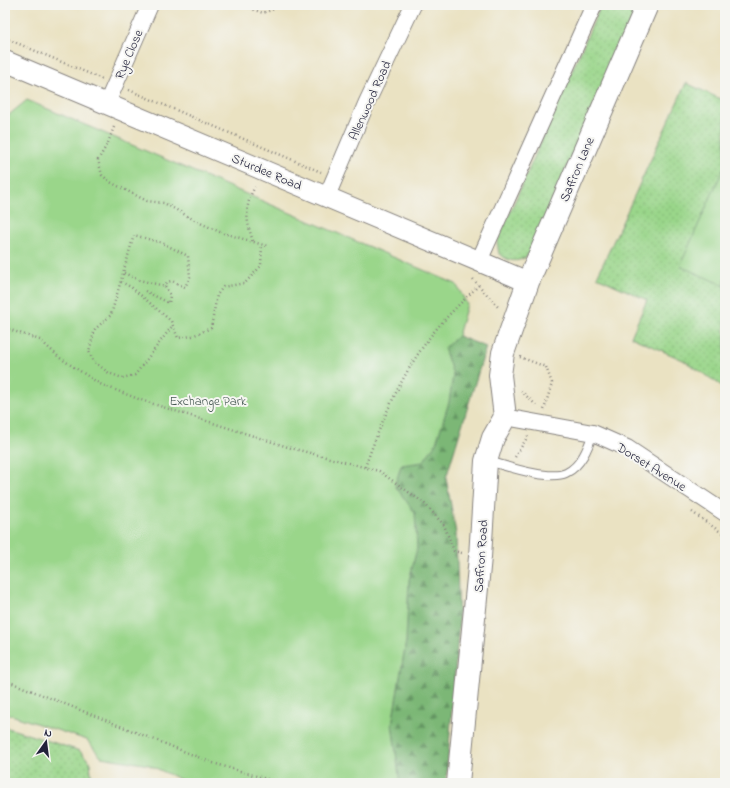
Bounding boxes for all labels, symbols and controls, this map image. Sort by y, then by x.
street label: Rye Close [110,27,149,83]
street label: Allenwood Road [344,57,397,143]
street label: Saffron Lane [555,134,600,205]
street label: Sturdee Road [228,149,305,196]
park label: Exchange Park [169,392,247,412]
street label: Dorset Avenue [612,438,690,496]
street label: Saffron Road [469,518,494,593]
north arrow [26,722,66,762]
text: N [43,725,54,742]

